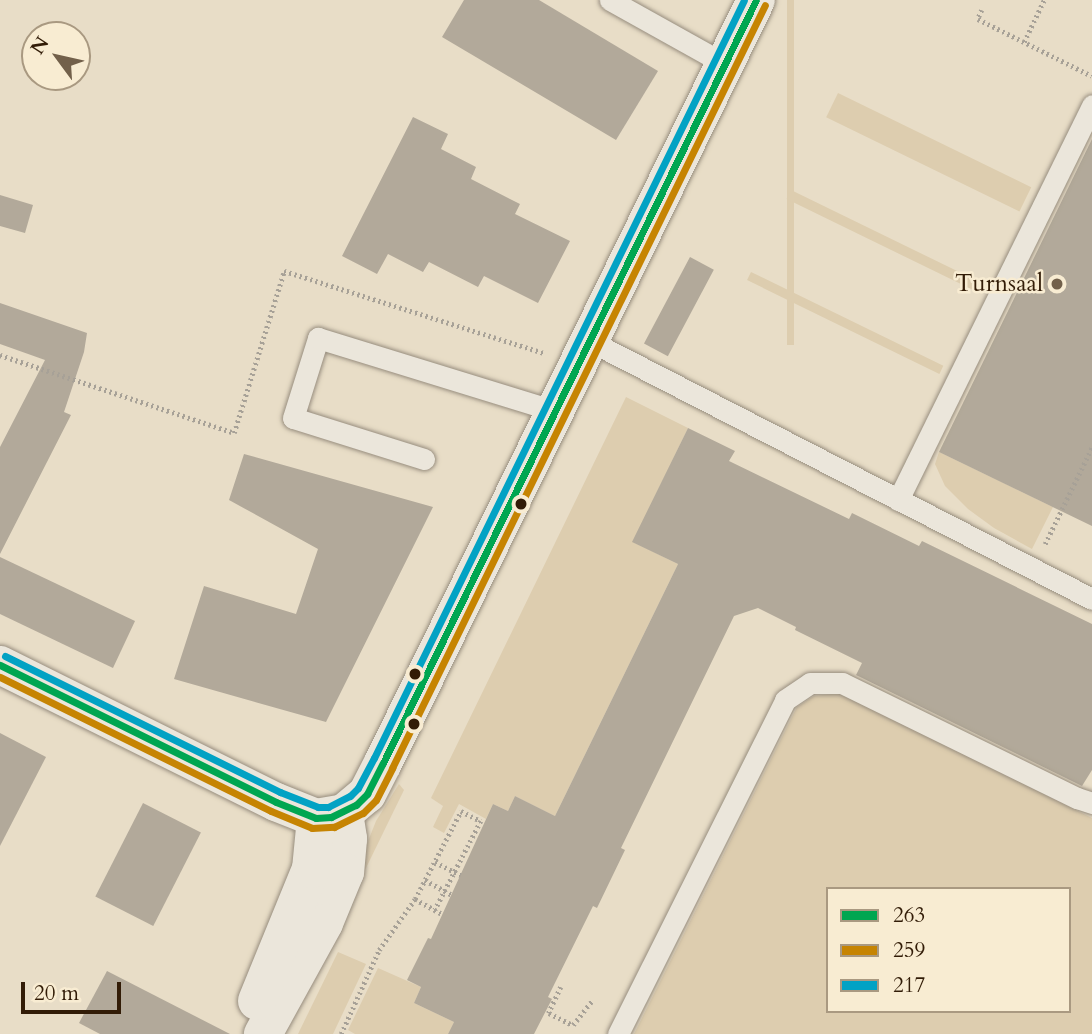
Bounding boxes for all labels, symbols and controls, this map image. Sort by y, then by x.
north arrow [21,21,91,91]
text: N [25,32,55,60]
place label: Turnsaal [955,270,1043,298]
marker: Turnsaal [1049,276,1065,292]
unlabelled marker [514,497,528,511]
unlabelled marker [408,667,422,681]
unlabelled marker [407,717,421,731]
legend [826,887,1071,1013]
text: 263 [893,901,925,930]
text: 259 [893,936,925,965]
scale bar [24,968,124,1012]
text: 217 [893,971,925,1000]
text: 20 m [34,979,79,1008]

